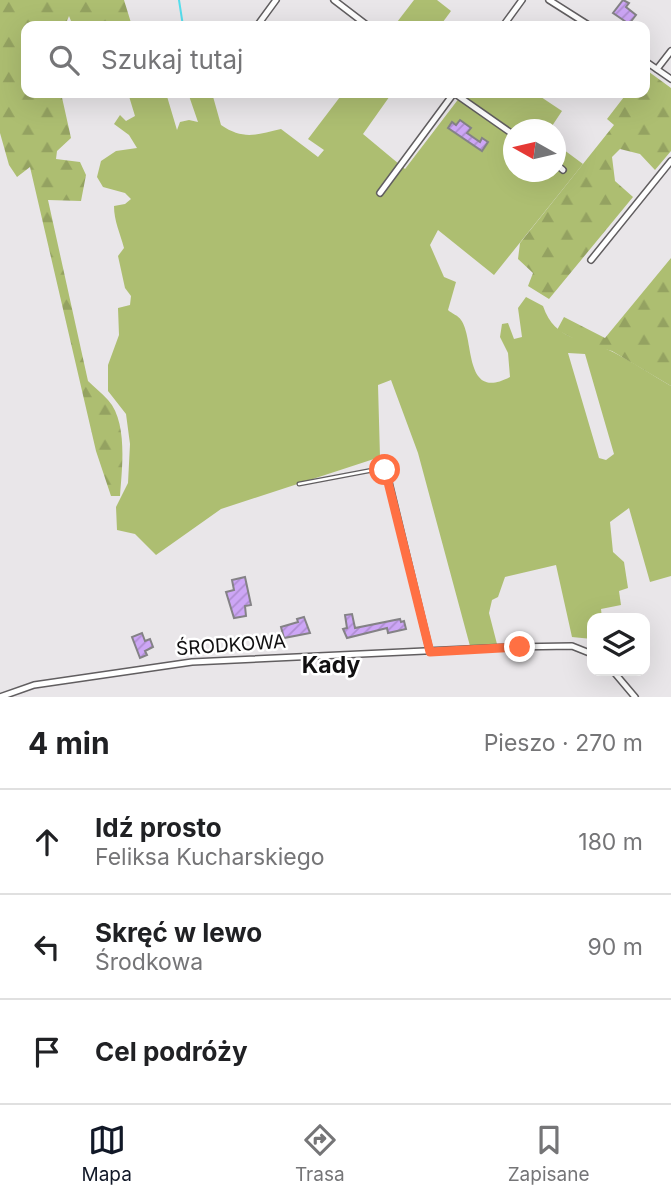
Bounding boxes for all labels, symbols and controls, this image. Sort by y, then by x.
search box [21,21,650,98]
icon: search [45,41,83,79]
text: Szukaj tutaj [101,44,243,75]
north arrow [503,119,566,182]
route start [369,454,400,485]
map controls [587,613,650,676]
button: layers [587,613,650,676]
street label: ŚRODKOWA [175,630,287,660]
route end [504,631,535,662]
district label: Kady [302,651,360,679]
text: 4 min [28,725,110,761]
text: Pieszo · 270 m [484,729,643,757]
text: Idź prosto [95,812,222,843]
icon: ahead [28,823,66,861]
text: 180 m [578,828,643,856]
text: Feliksa Kucharskiego [95,843,325,871]
text: Skręć w lewo [95,917,262,948]
icon: left [28,928,66,966]
text: 90 m [588,933,643,961]
text: Środkowa [95,948,203,976]
icon: arrive [28,1033,66,1071]
text: Cel podróży [95,1036,248,1067]
tab: Mapa [82,1121,132,1186]
tab: Trasa [295,1121,345,1186]
tab: Zapisane [508,1121,589,1186]

